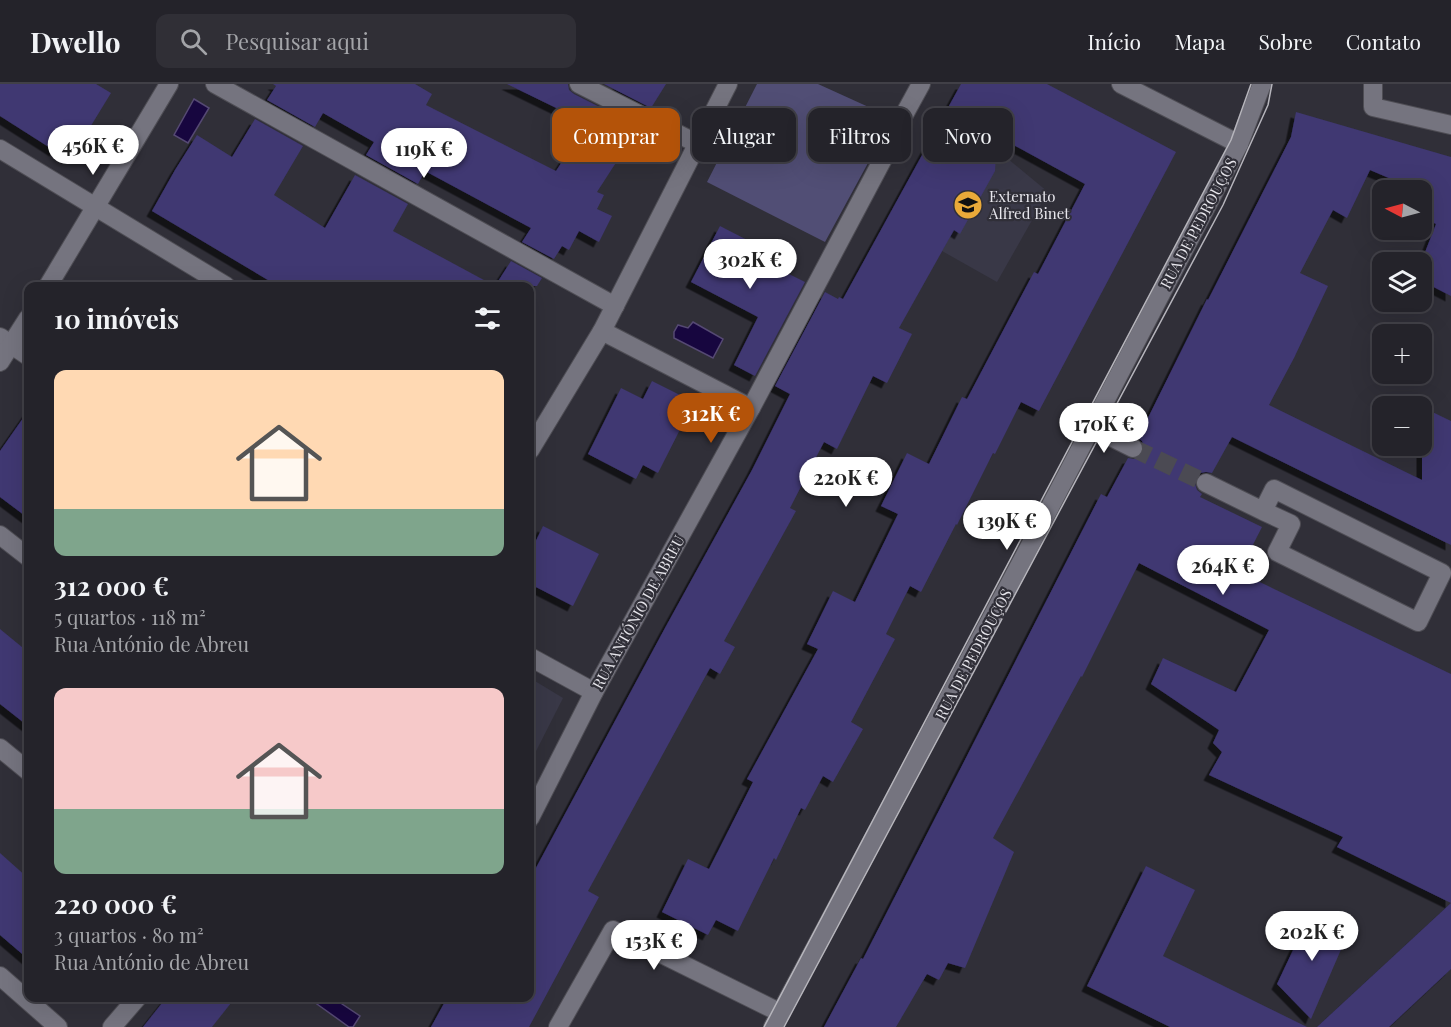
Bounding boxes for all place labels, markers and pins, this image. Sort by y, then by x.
pin: 456K € [44,125,142,176]
pin: 119K € [375,128,473,179]
place label: Externato Alfred Binet [988,186,1070,223]
school or university icon: Externato Alfred Binet [952,189,984,221]
pin: 302K € [701,239,799,290]
pin: 312K € [662,393,760,444]
pin: 170K € [1055,403,1153,454]
pin: 220K € [797,457,895,508]
pin: 139K € [958,500,1056,551]
pin: 264K € [1174,545,1272,596]
pin: 202K € [1263,911,1361,962]
pin: 153K € [605,920,703,971]

